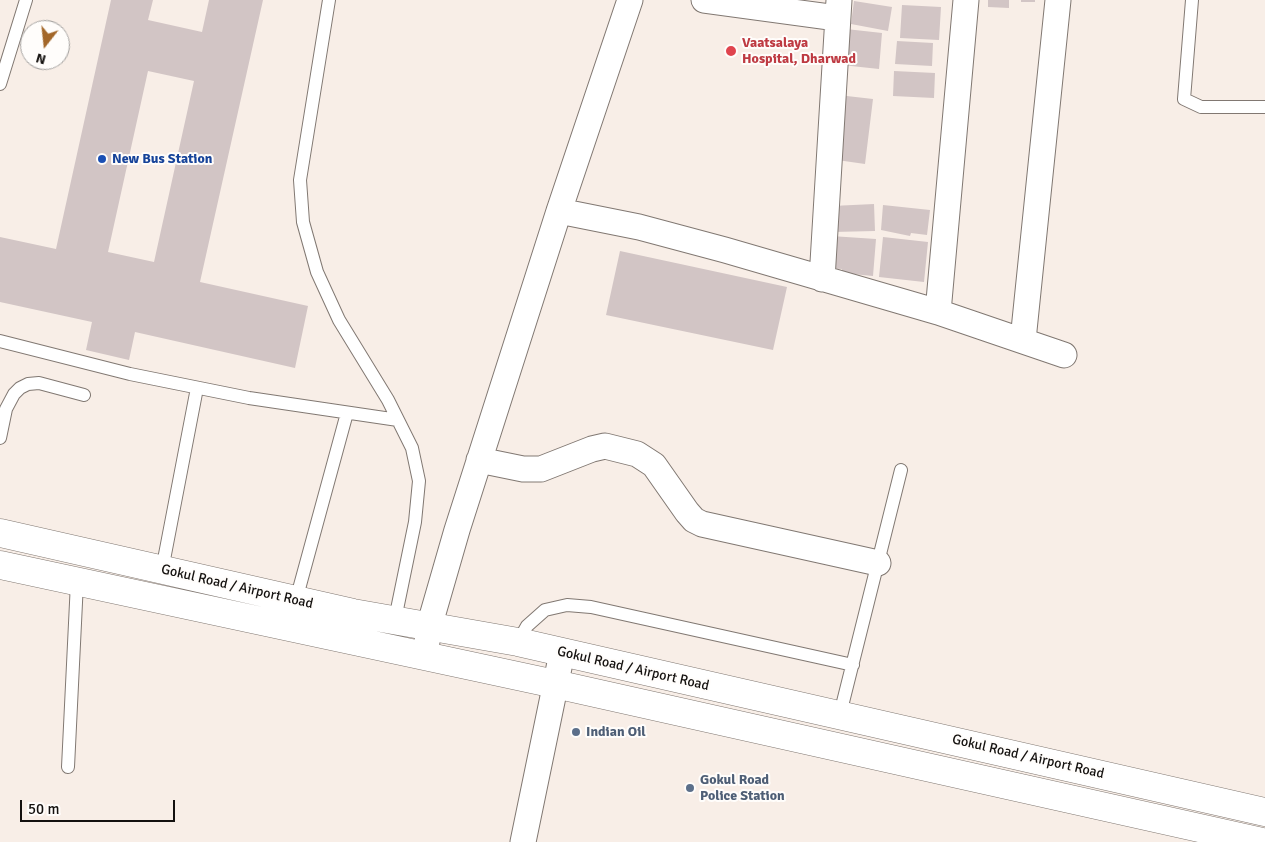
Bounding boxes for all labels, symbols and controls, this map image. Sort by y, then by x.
north arrow [20,20,70,70]
place label: Vaatsalaya Hospital, Dharwad [742,35,856,68]
marker: Vaatsalaya Hospital, Dharwad [724,44,738,58]
text: N [34,49,48,68]
place label: New Bus Station [112,151,212,167]
marker: New Bus Station [96,153,108,165]
street label: Gokul Road / Airport Road [159,561,315,613]
street label: Gokul Road / Airport Road [555,643,711,695]
place label: Indian Oil [586,724,646,740]
marker: Indian Oil [570,726,582,738]
street label: Gokul Road / Airport Road [950,731,1106,783]
place label: Gokul Road Police Station [700,772,785,804]
marker: Gokul Road Police Station [684,782,696,794]
scale bar [22,790,178,822]
text: 50 m [28,800,59,818]

